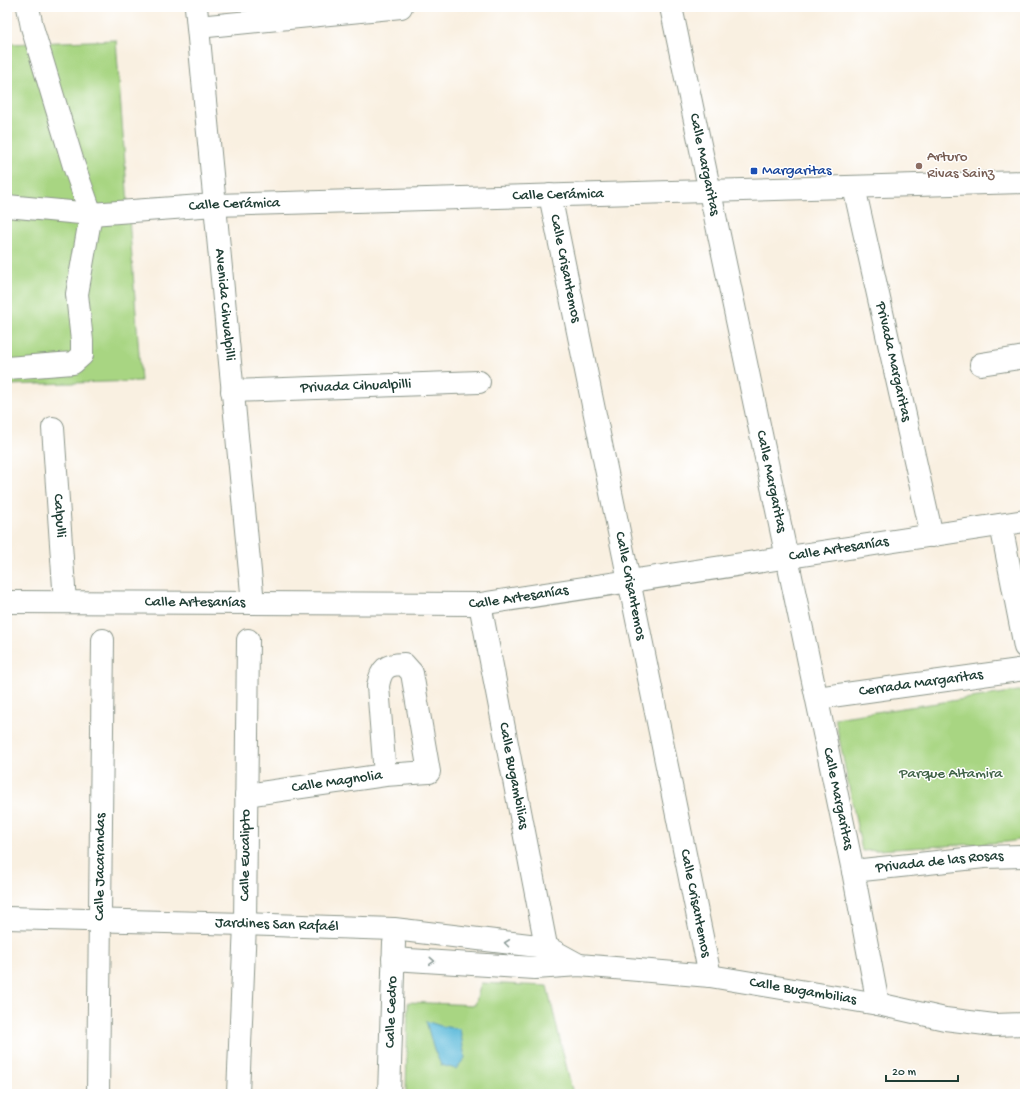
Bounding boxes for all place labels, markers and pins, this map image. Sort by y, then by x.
place label: Arturo Rivas Sainz [927,148,995,183]
marker: Arturo Rivas Sainz [914,161,924,171]
place label: Margaritas [762,162,832,180]
marker: Margaritas [749,166,759,176]

